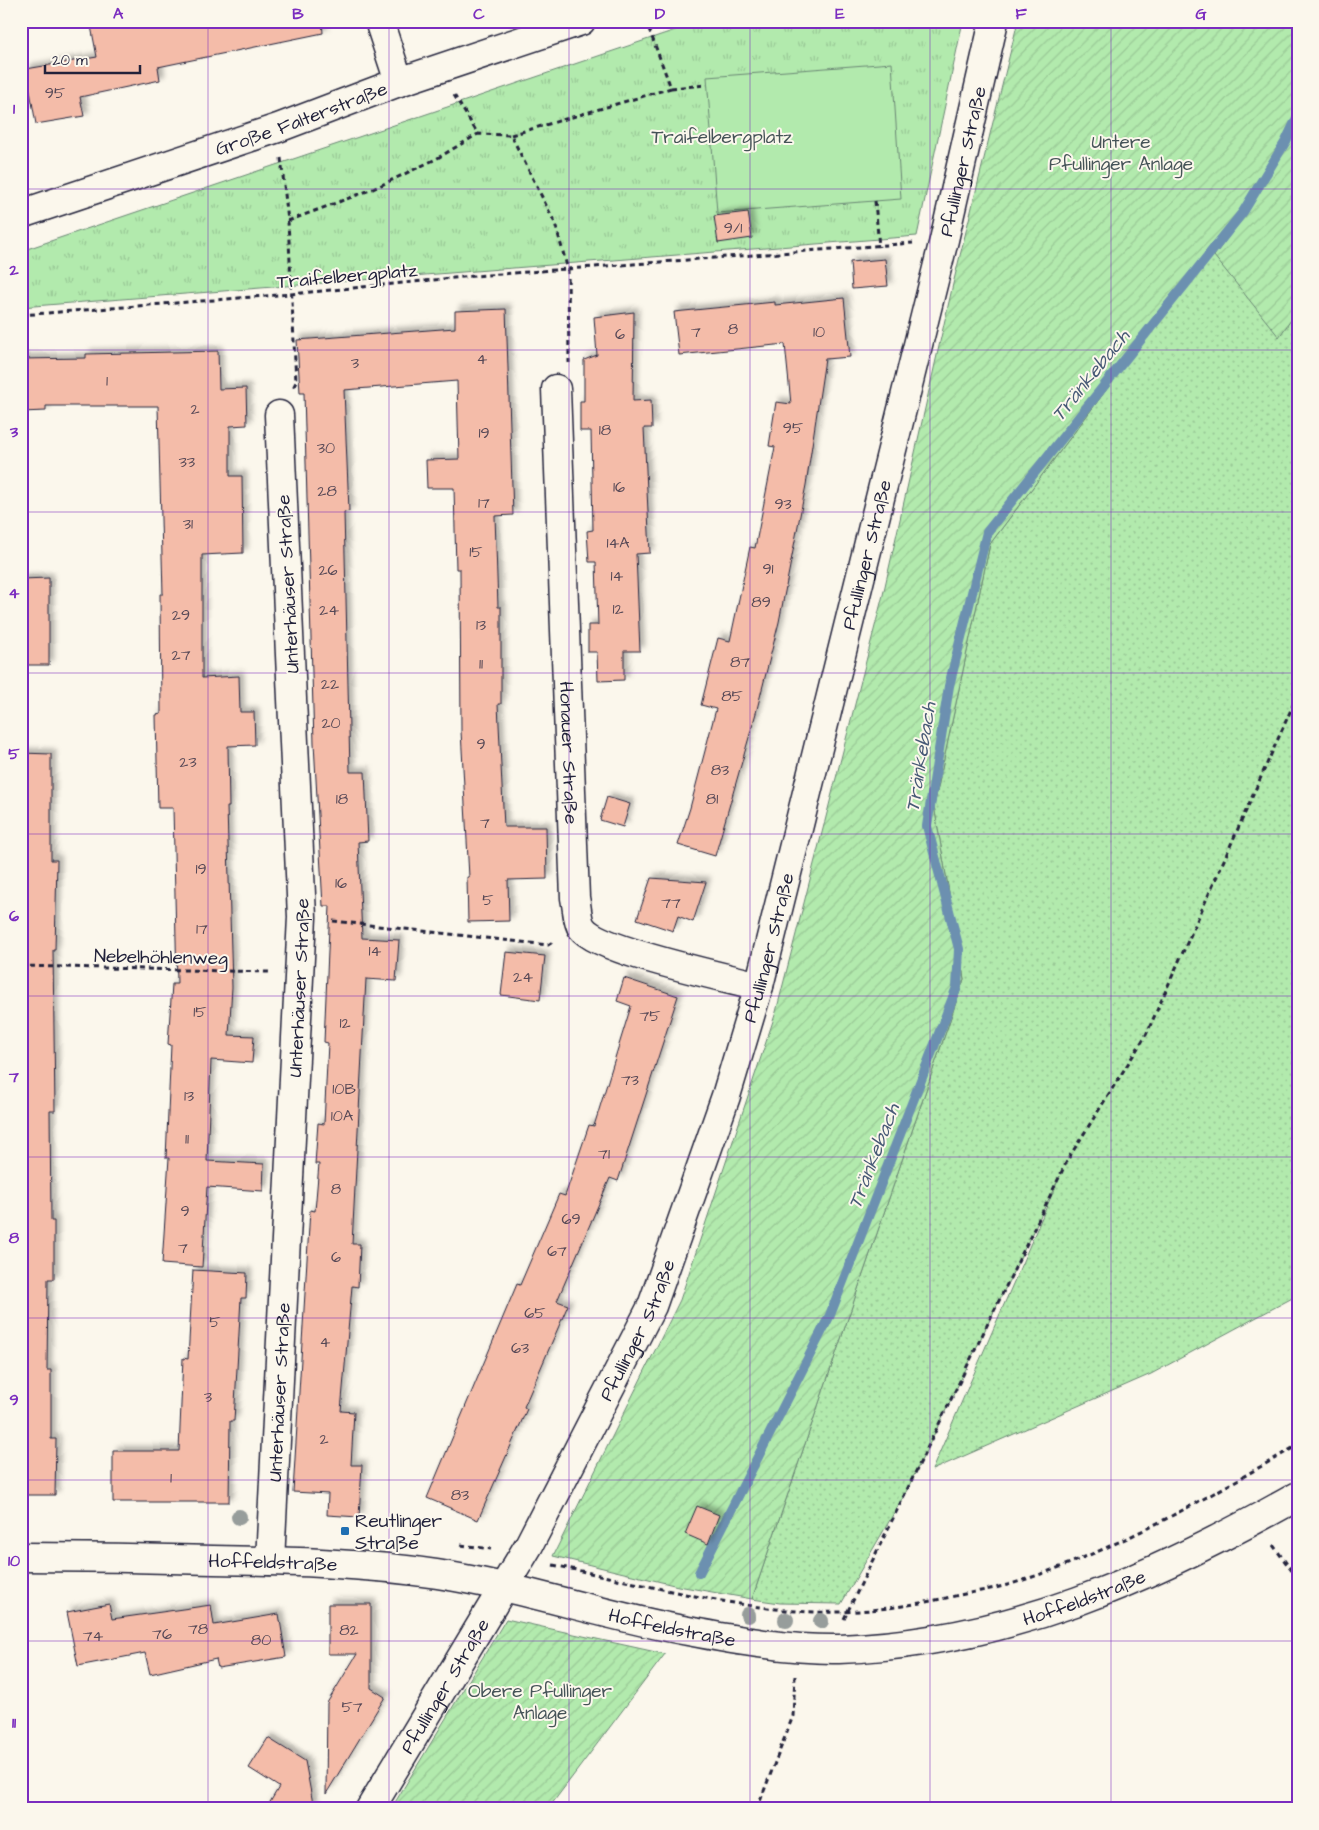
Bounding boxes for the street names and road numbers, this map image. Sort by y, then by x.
street label: Große Falterstraße [212,76,391,163]
street label: Pfullinger Straße [933,84,994,239]
street label: Traifelbergplatz [276,257,419,297]
street label: Pfullinger Straße [836,477,899,633]
street label: Unterhäuser Straße [270,494,307,674]
street label: Honauer Straße [552,681,584,825]
street label: Pfullinger Straße [737,870,802,1026]
street label: Unterhäuser Straße [282,898,317,1078]
street label: Nebelhöhlenweg [94,943,228,973]
street label: Pfullinger Straße [593,1256,682,1406]
street label: Unterhäuser Straße [262,1302,298,1482]
street label: Hoffeldstraße [208,1548,338,1579]
street label: Hoffeldstraße [1020,1563,1150,1633]
street label: Hoffeldstraße [606,1602,738,1654]
street label: Pfullinger Straße [394,1614,497,1759]

